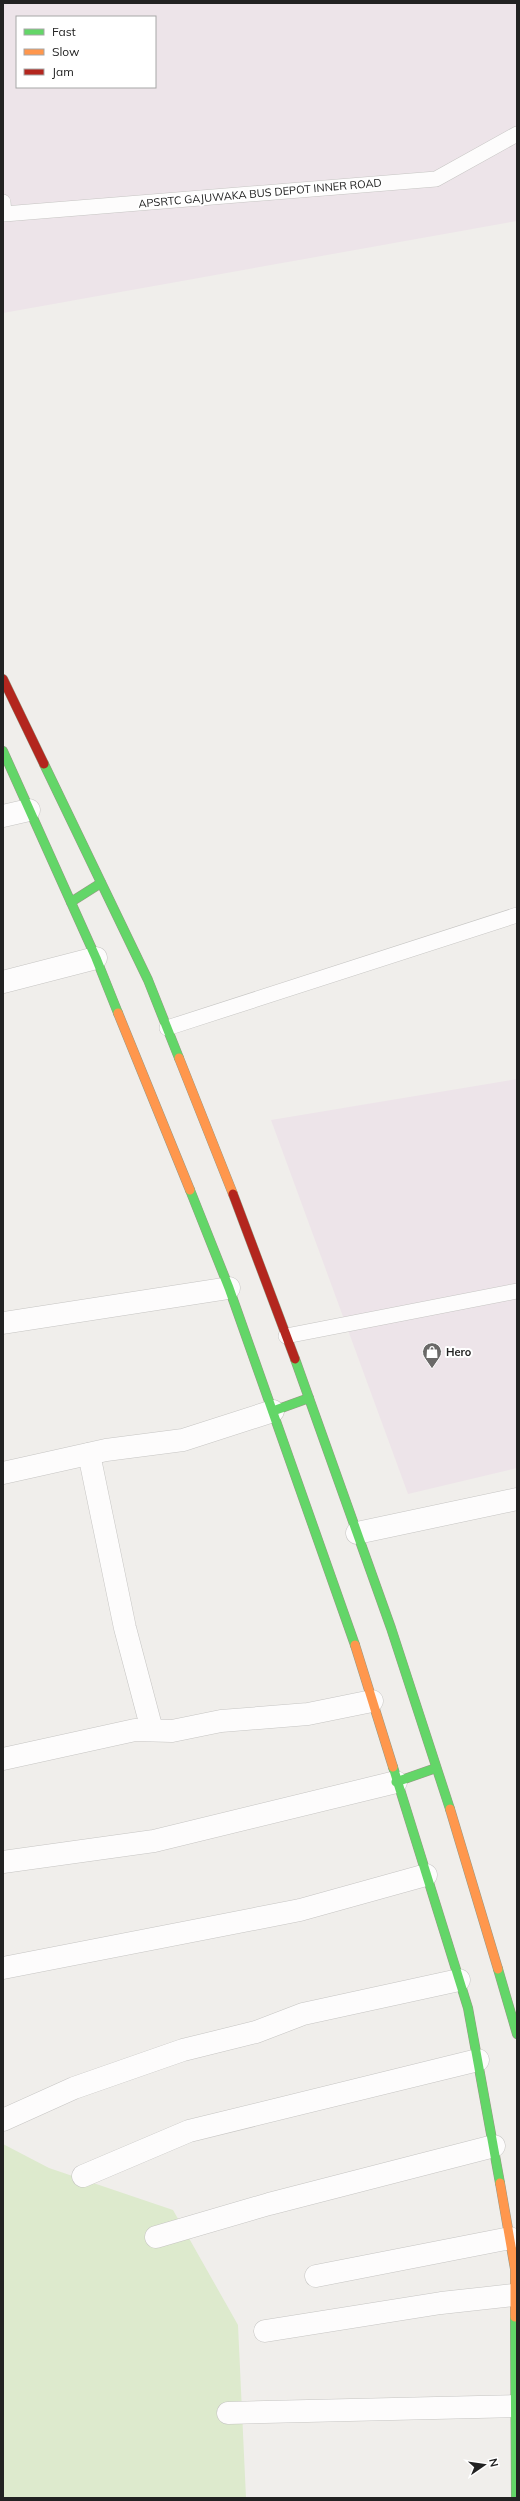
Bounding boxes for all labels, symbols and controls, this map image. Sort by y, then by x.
legend [16,16,156,88]
text: Fast [52,24,76,39]
text: Slow [52,44,80,59]
text: Jam [52,64,74,79]
street label: APSRTC GAJUWAKA BUS DEPOT INNER ROAD [138,175,382,211]
shop icon: Hero [421,1341,443,1369]
place label: Hero [446,1345,472,1359]
north arrow [464,2445,504,2485]
text: N [486,2457,501,2468]

